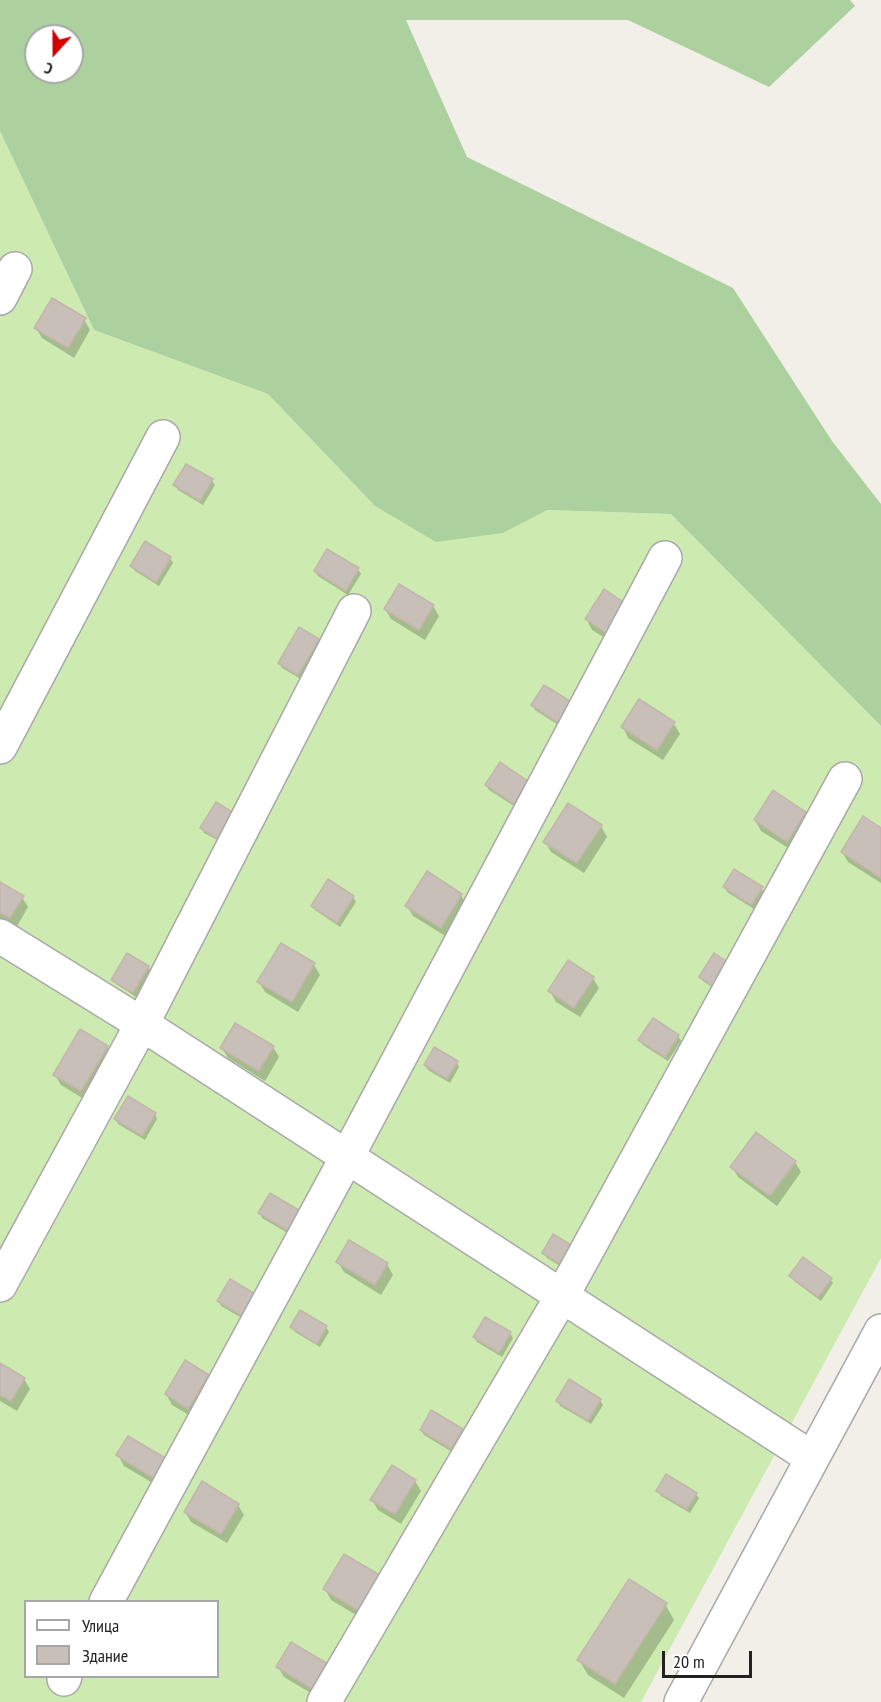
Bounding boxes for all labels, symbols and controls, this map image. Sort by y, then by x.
north arrow [24,24,84,84]
text: С [41,58,55,80]
legend [24,1600,219,1678]
text: Улица [82,1614,119,1637]
scale bar [665,1639,755,1677]
text: Здание [82,1644,128,1667]
text: 20 m [673,1650,705,1673]

